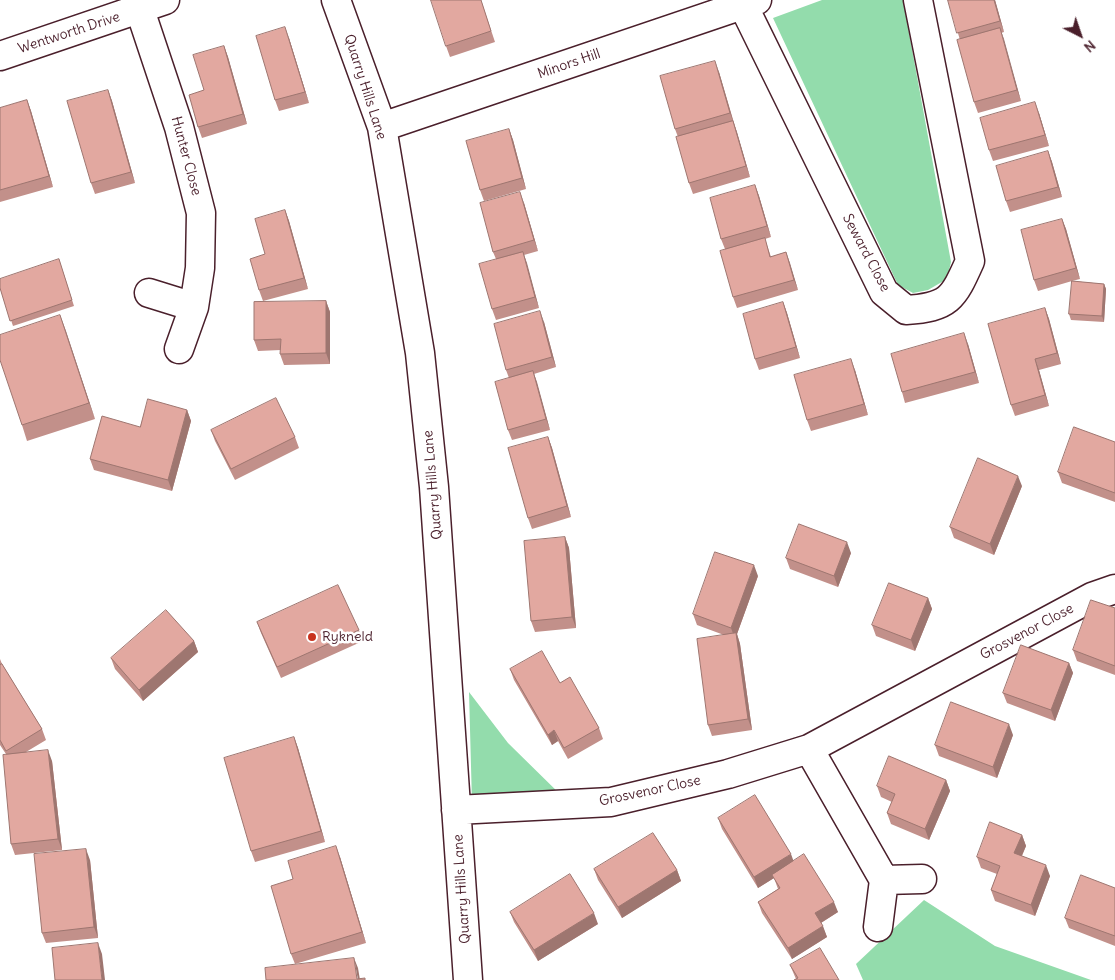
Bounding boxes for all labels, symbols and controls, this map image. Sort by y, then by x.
street label: Wentworth Drive [16,9,122,57]
north arrow [1055,10,1105,60]
street label: Quarry Hills Lane [340,32,390,142]
text: N [1080,36,1099,56]
street label: Minors Hill [535,45,603,83]
street label: Hunter Close [167,114,205,198]
street label: Seward Close [838,211,894,295]
street label: Quarry Hills Lane [420,430,446,540]
street label: Grosvenor Close [977,600,1077,664]
place label: Rykneld [322,629,373,645]
marker: Rykneld [306,631,318,643]
street label: Grosvenor Close [598,772,702,810]
street label: Quarry Hills Lane [450,834,474,944]

